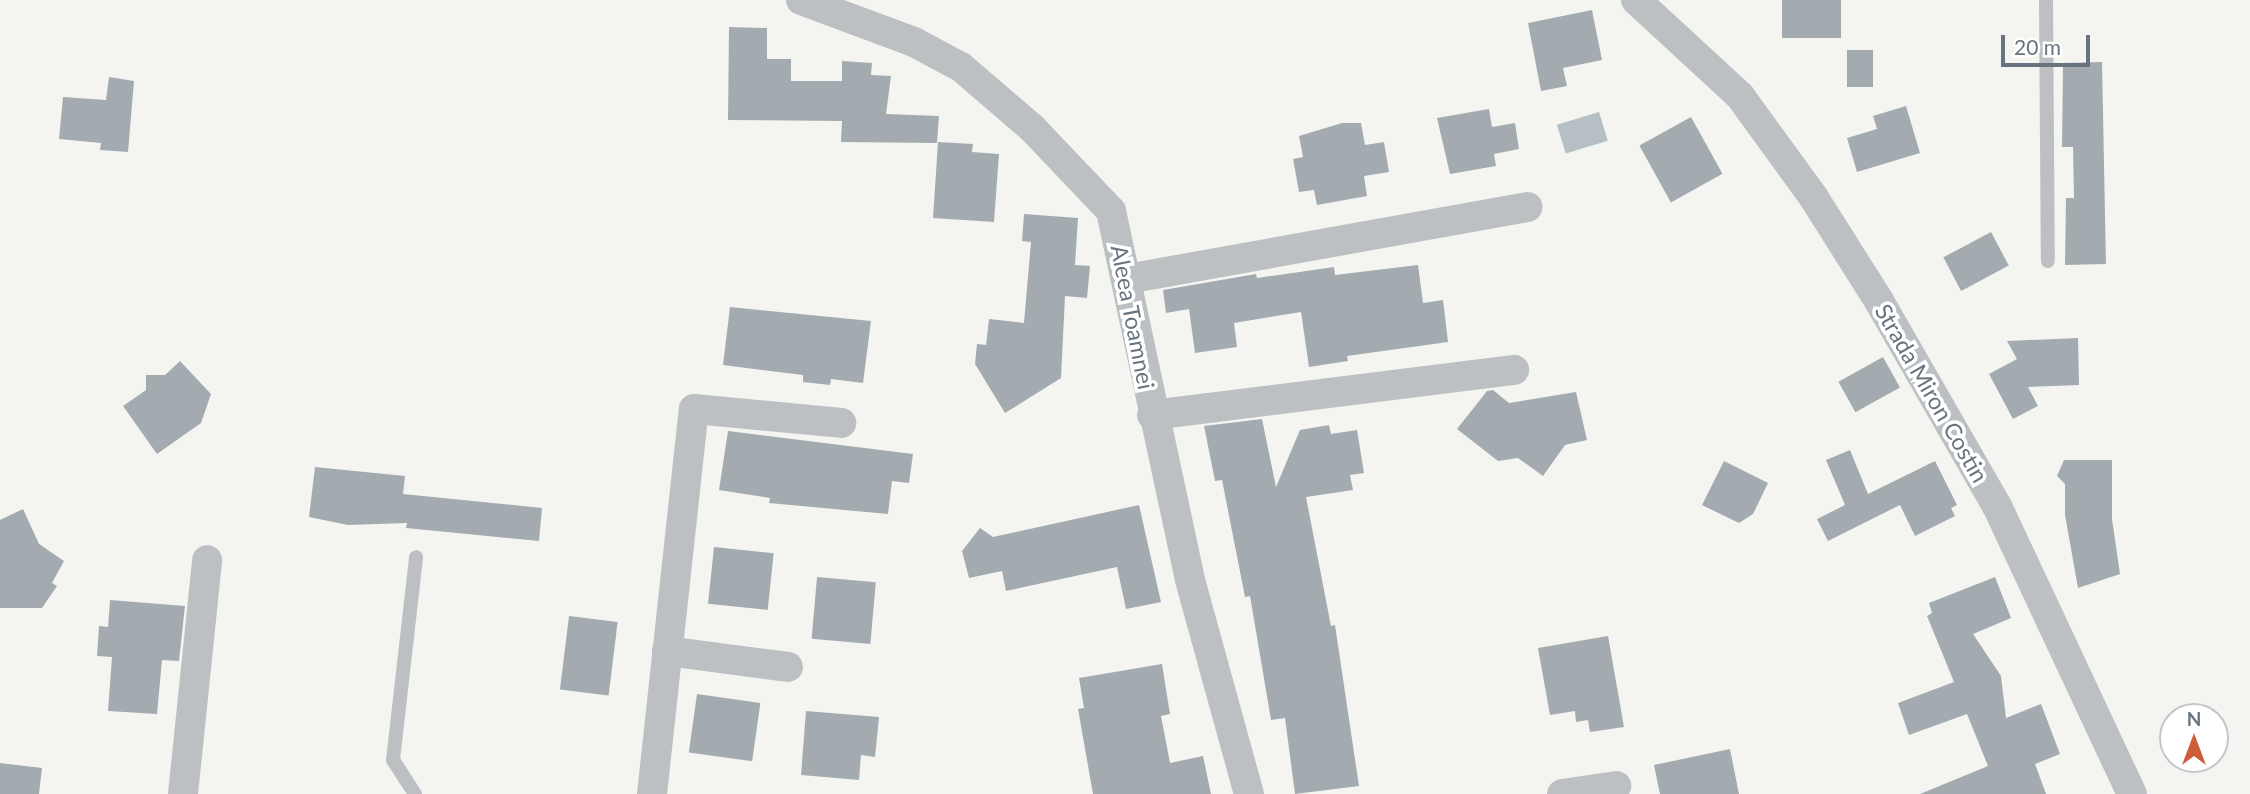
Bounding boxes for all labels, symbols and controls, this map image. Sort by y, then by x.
scale bar [2005,21,2094,65]
text: 20 m [2014,34,2061,59]
street label: Aleea Toamnei [1105,242,1161,392]
street label: Strada Miron Costin [1870,299,1994,487]
north arrow [2159,703,2229,773]
text: N [2187,707,2201,730]

